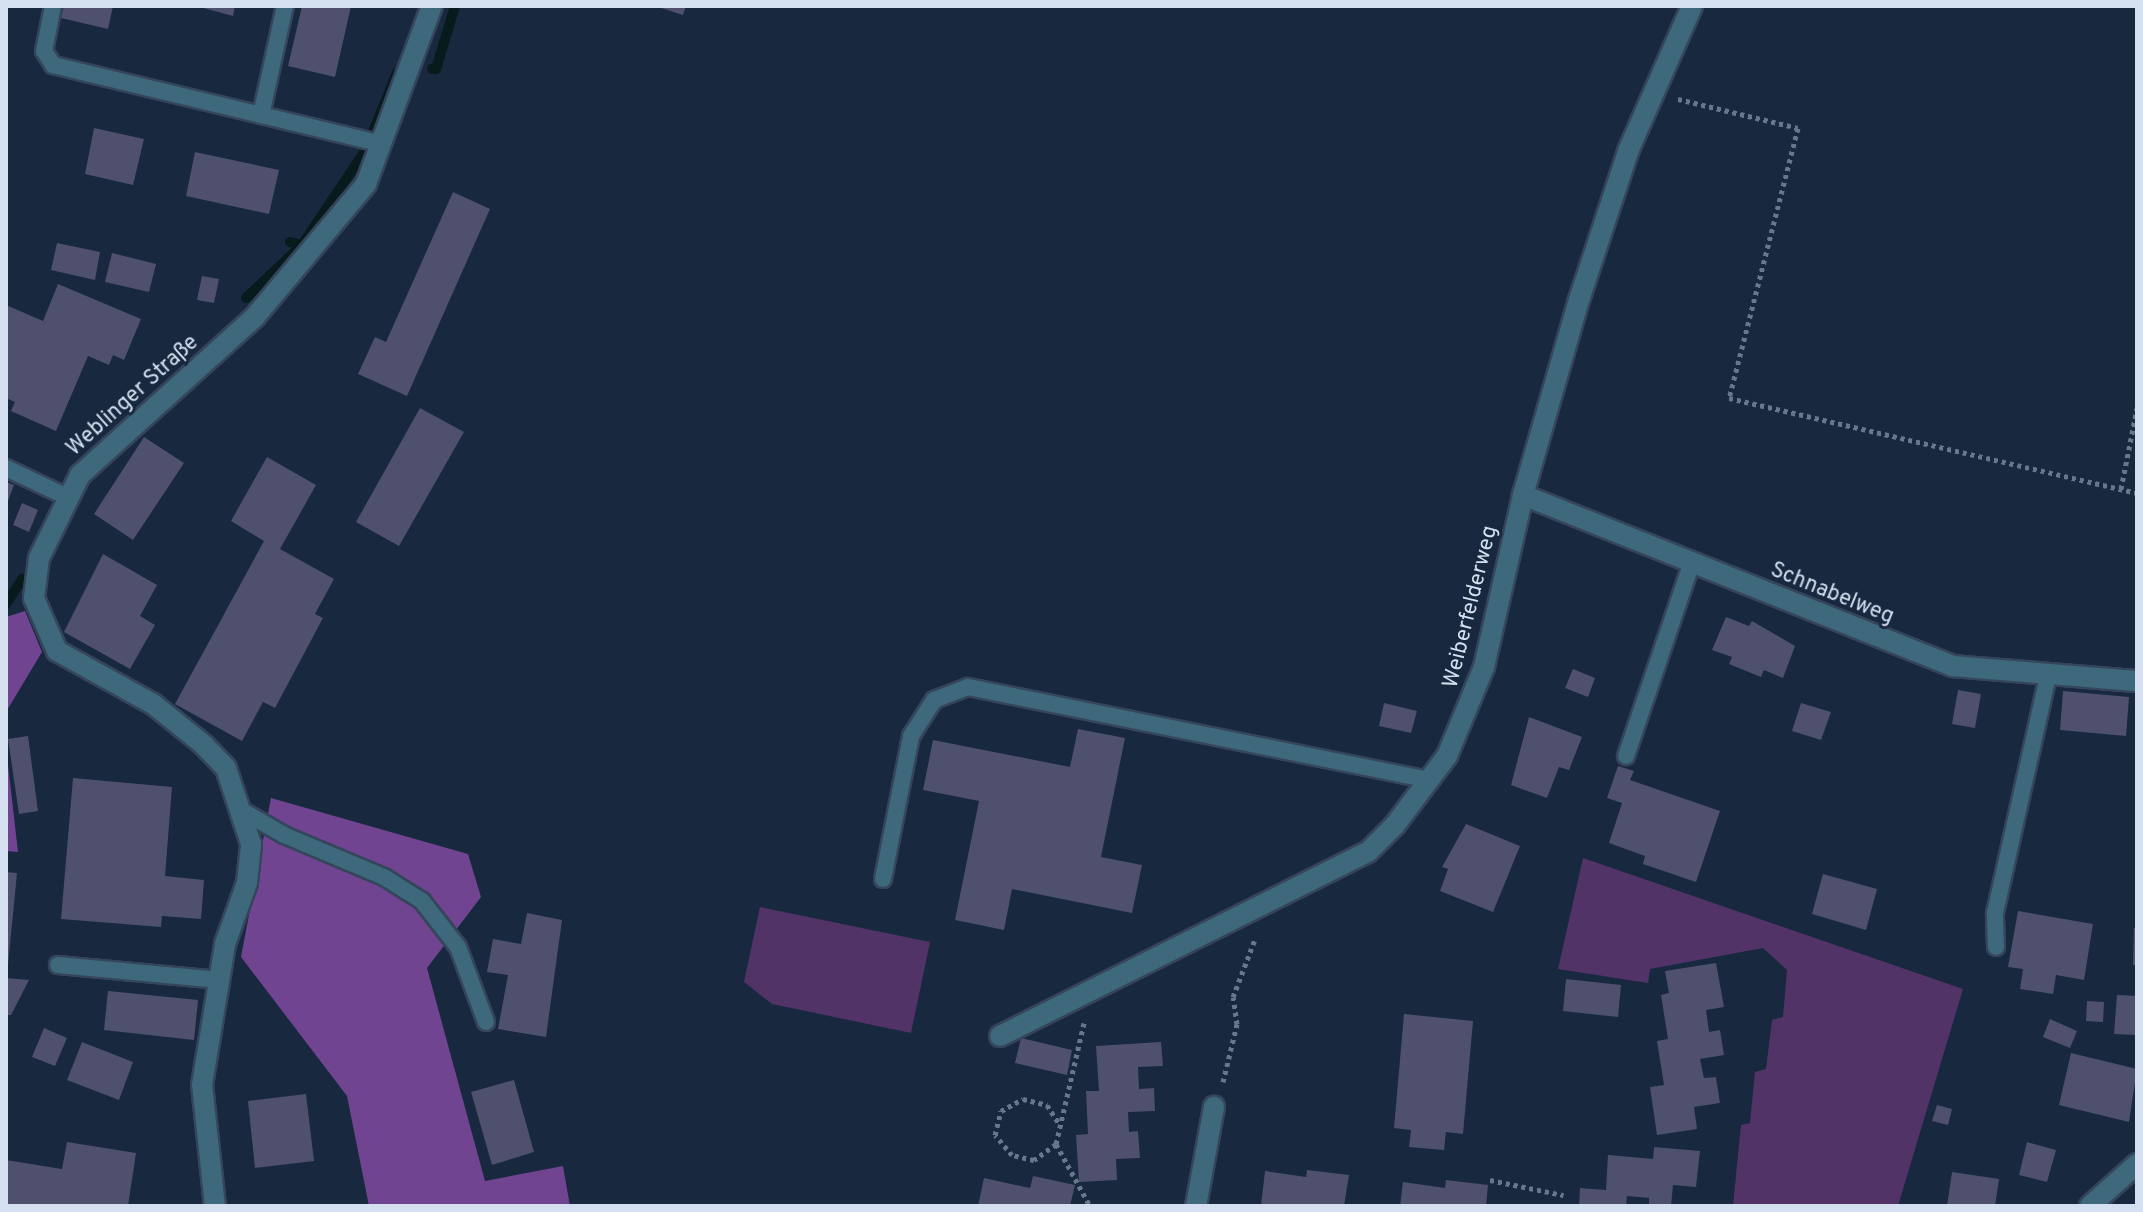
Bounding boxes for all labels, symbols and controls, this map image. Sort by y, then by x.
street label: Weblinger Straße [62,330,204,462]
street label: Weiberfelderweg [1438,523,1504,691]
street label: Schnabelweg [1766,557,1898,631]

